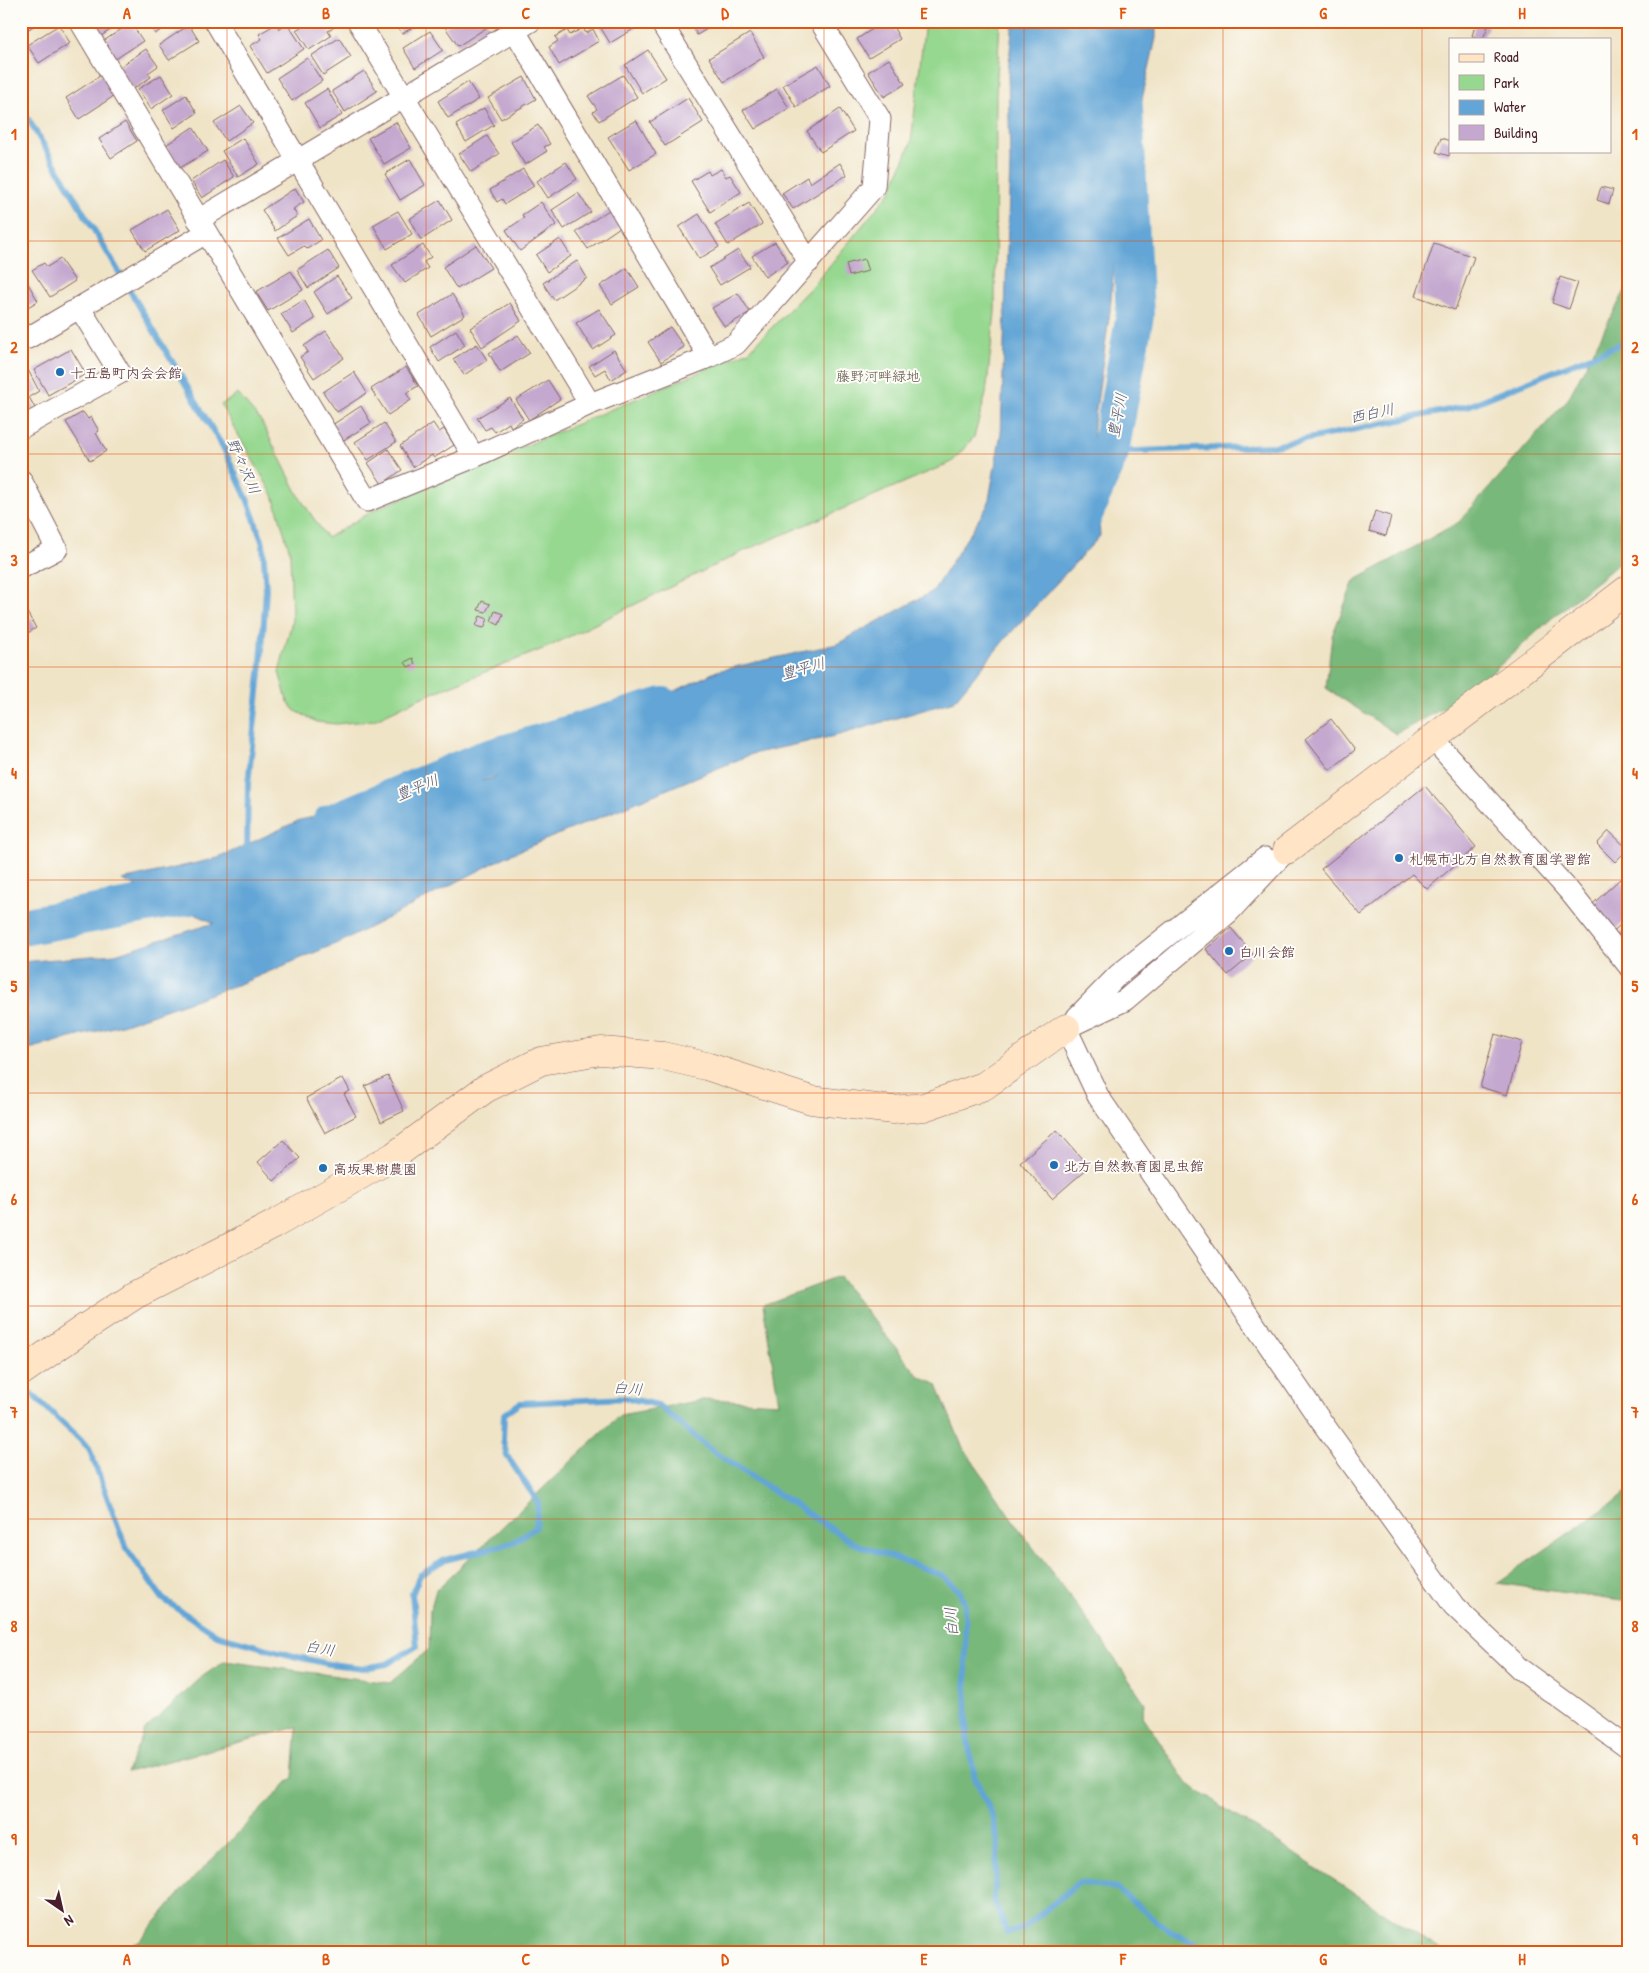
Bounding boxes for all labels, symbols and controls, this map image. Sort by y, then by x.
text: A [123,2,131,24]
text: B [322,2,330,24]
text: C [522,2,531,24]
text: D [721,2,729,24]
text: E [920,2,928,24]
text: F [1119,2,1127,24]
text: G [1319,2,1327,24]
text: H [1518,2,1526,24]
legend [1449,38,1612,152]
text: Road [1494,46,1519,67]
text: Park [1494,72,1519,93]
text: Water [1494,96,1526,117]
text: Building [1494,122,1538,143]
text: 1 [11,123,17,145]
text: 1 [1632,123,1638,145]
text: 2 [10,336,18,358]
text: 2 [1631,336,1639,358]
place label: 十五島町内会会館 [70,363,182,382]
marker: 十五島町内会会館 [54,366,66,378]
park label: 藤野河畔緑地 [836,366,920,385]
water label: 豊平川 [1102,391,1132,439]
water label: 西白川 [1348,398,1396,428]
water label: 野々沢川 [222,434,266,498]
text: 3 [10,549,18,571]
text: 3 [1631,549,1639,571]
water label: 豊平川 [779,652,827,684]
text: 4 [11,762,17,784]
text: 4 [1632,762,1638,784]
water label: 豊平川 [392,769,442,805]
place label: 札幌市北方自然教育園学習館 [1409,849,1591,868]
marker: 札幌市北方自然教育園学習館 [1393,852,1405,864]
place label: 白川会館 [1239,942,1295,961]
marker: 白川会館 [1223,945,1235,957]
text: 5 [11,975,18,997]
text: 5 [1632,975,1639,997]
place label: 北方自然教育園昆虫館 [1064,1156,1204,1175]
place label: 高坂果樹農園 [333,1159,417,1178]
marker: 北方自然教育園昆虫館 [1048,1159,1060,1171]
marker: 高坂果樹農園 [317,1162,329,1174]
text: 6 [11,1188,18,1210]
text: 6 [1632,1188,1639,1210]
water label: 白川 [612,1376,644,1400]
text: 7 [9,1401,18,1423]
text: 7 [1630,1401,1639,1423]
water label: 白川 [939,1606,963,1638]
text: 8 [11,1615,18,1637]
text: 8 [1632,1615,1639,1637]
water label: 白川 [304,1635,336,1661]
text: 9 [11,1828,17,1850]
text: 9 [1632,1828,1638,1850]
north arrow [38,1886,88,1936]
text: N [61,1911,78,1931]
text: A [123,1948,131,1970]
text: B [322,1948,330,1970]
text: C [522,1948,531,1970]
text: D [721,1948,729,1970]
text: E [920,1948,928,1970]
text: F [1119,1948,1127,1970]
text: G [1319,1948,1327,1970]
text: H [1518,1948,1526,1970]

